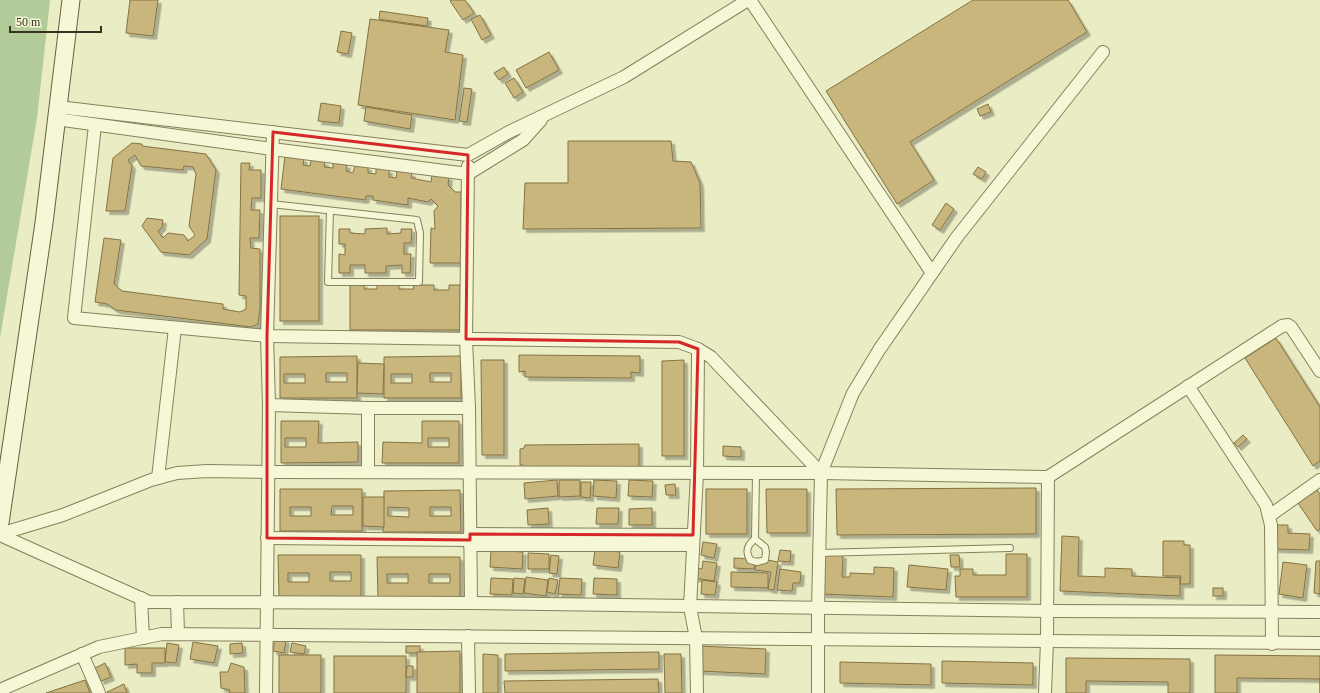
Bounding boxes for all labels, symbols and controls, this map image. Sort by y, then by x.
scale bar [10,8,101,34]
text: 50 m [16,15,41,29]

